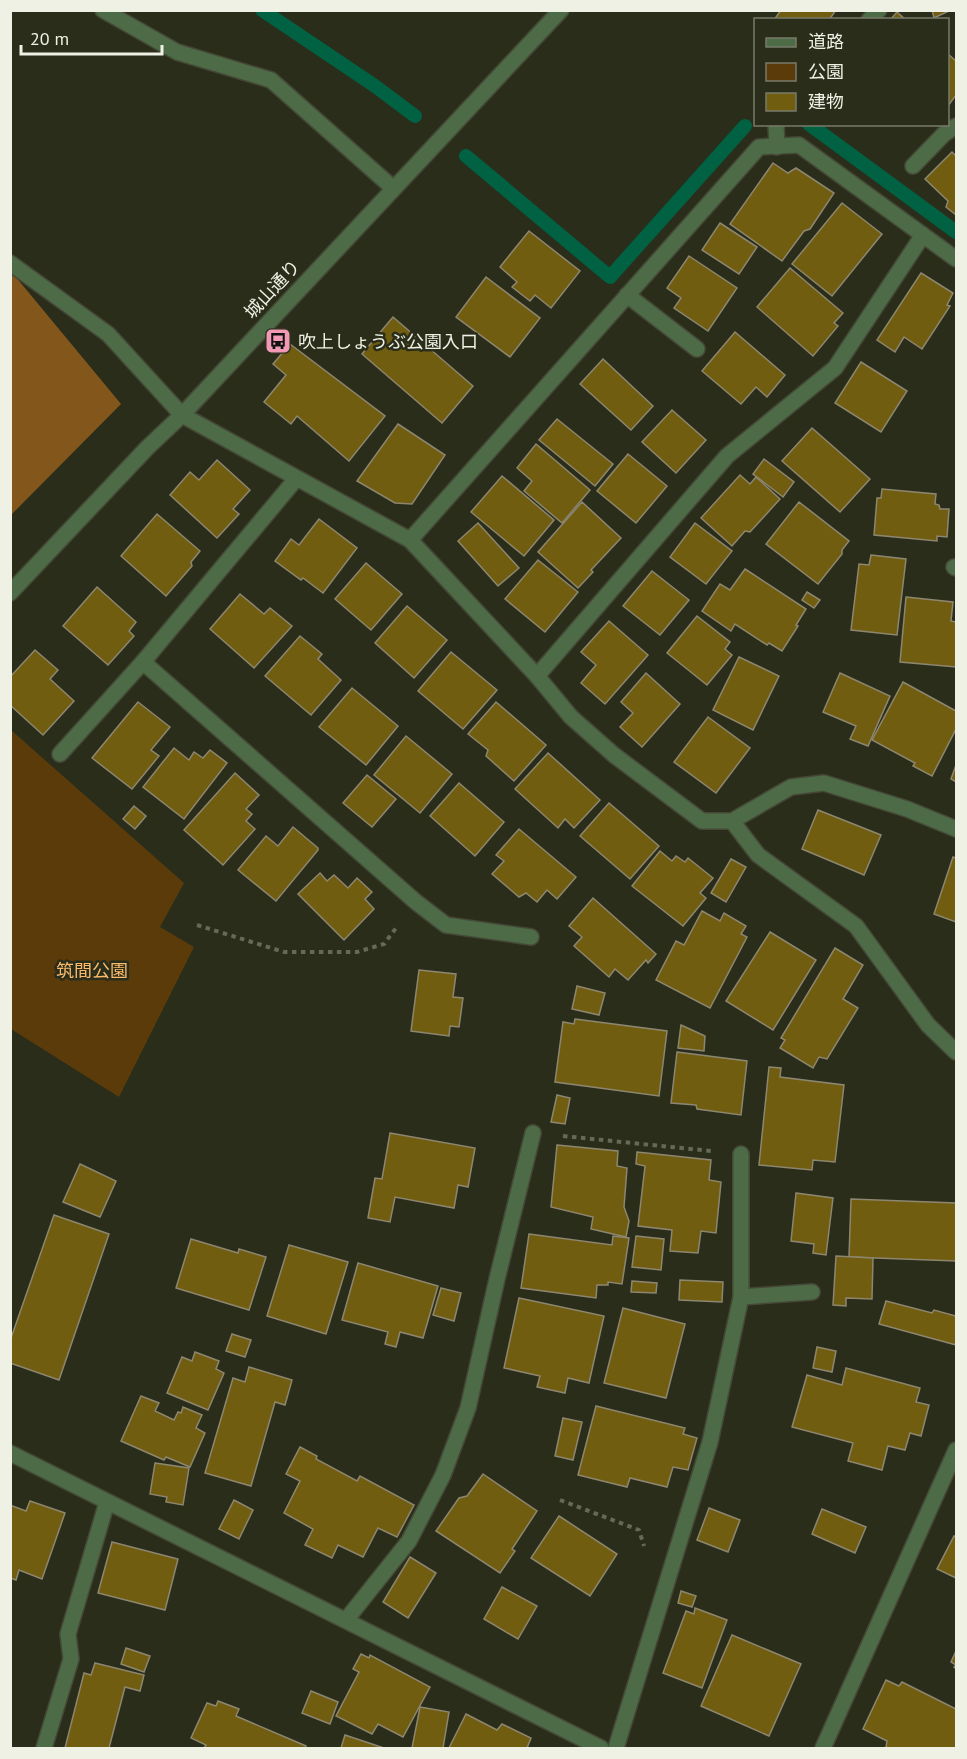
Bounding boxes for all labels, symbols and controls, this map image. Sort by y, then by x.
scale bar [21,18,162,56]
legend [754,18,949,126]
text: 20 m [30,27,69,50]
text: 道路 [808,30,844,53]
text: 公園 [808,60,844,83]
text: 建物 [808,90,844,113]
street label: 城山通り [239,255,305,323]
bus stop icon: 吹上しょうぶ公園入口 [263,326,293,356]
place label: 吹上しょうぶ公園入口 [298,330,478,353]
park label: 筑間公園 [56,959,128,982]

